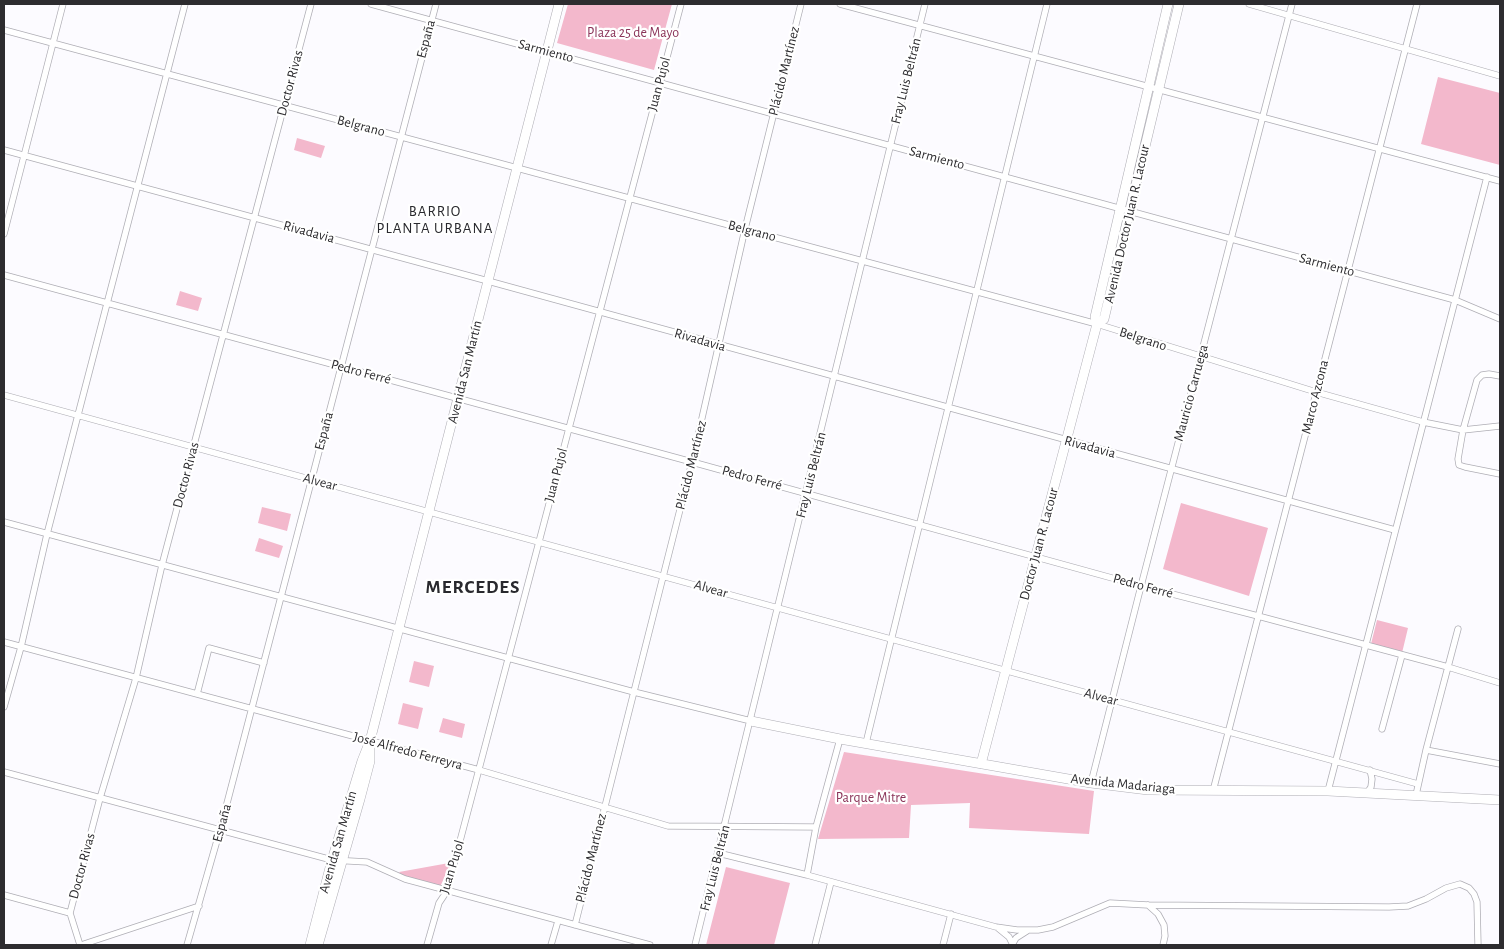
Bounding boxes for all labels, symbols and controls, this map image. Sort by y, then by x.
street label: España [413,18,439,60]
park label: Plaza 25 de Mayo [587,25,679,41]
street label: Plácido Martínez [765,25,803,117]
street label: Sarmiento [516,36,576,66]
street label: Fray Luis Beltrán [887,36,925,126]
street label: Doctor Rivas [273,48,307,118]
street label: Juan Pujol [644,55,674,113]
street label: Belgrano [335,112,387,140]
street label: Sarmiento [907,143,967,173]
street label: Avenida Doctor Juan R. Lacour [1101,143,1153,305]
district label: BARRIO PLANTA URBANA [375,202,495,237]
street label: Rivadavia [281,217,337,247]
street label: Belgrano [726,217,778,245]
street label: Sarmiento [1297,250,1357,280]
street label: Avenida San Martín [444,319,486,425]
street label: Belgrano [1117,323,1169,355]
street label: Rivadavia [672,325,728,355]
street label: Mauricio Carruega [1170,343,1212,443]
street label: Pedro Ferré [329,356,393,388]
street label: Marco Azcona [1298,358,1332,436]
street label: España [311,410,337,452]
street label: Plácido Martínez [672,419,710,511]
street label: Fray Luis Beltrán [792,430,830,520]
street label: Rivadavia [1062,432,1118,462]
street label: Doctor Rivas [169,440,203,510]
street label: Juan Pujol [541,446,571,504]
street label: Pedro Ferré [720,462,784,494]
street label: Alvear [301,469,339,495]
street label: Doctor Juan R. Lacour [1016,486,1062,602]
street label: Pedro Ferré [1111,570,1175,602]
district label: MERCEDES [425,576,521,598]
street label: Alvear [692,576,730,602]
street label: Alvear [1082,684,1120,710]
street label: José Alfredo Ferreyra [352,728,464,774]
street label: Avenida Madariaga [1070,770,1176,798]
street label: Avenida San Martín [315,789,361,895]
park label: Parque Mitre [836,790,906,806]
street label: España [209,802,235,844]
street label: Plácido Martínez [572,812,610,904]
street label: Fray Luis Beltrán [696,823,734,913]
street label: Doctor Rivas [65,831,99,901]
street label: Juan Pujol [436,838,468,896]

